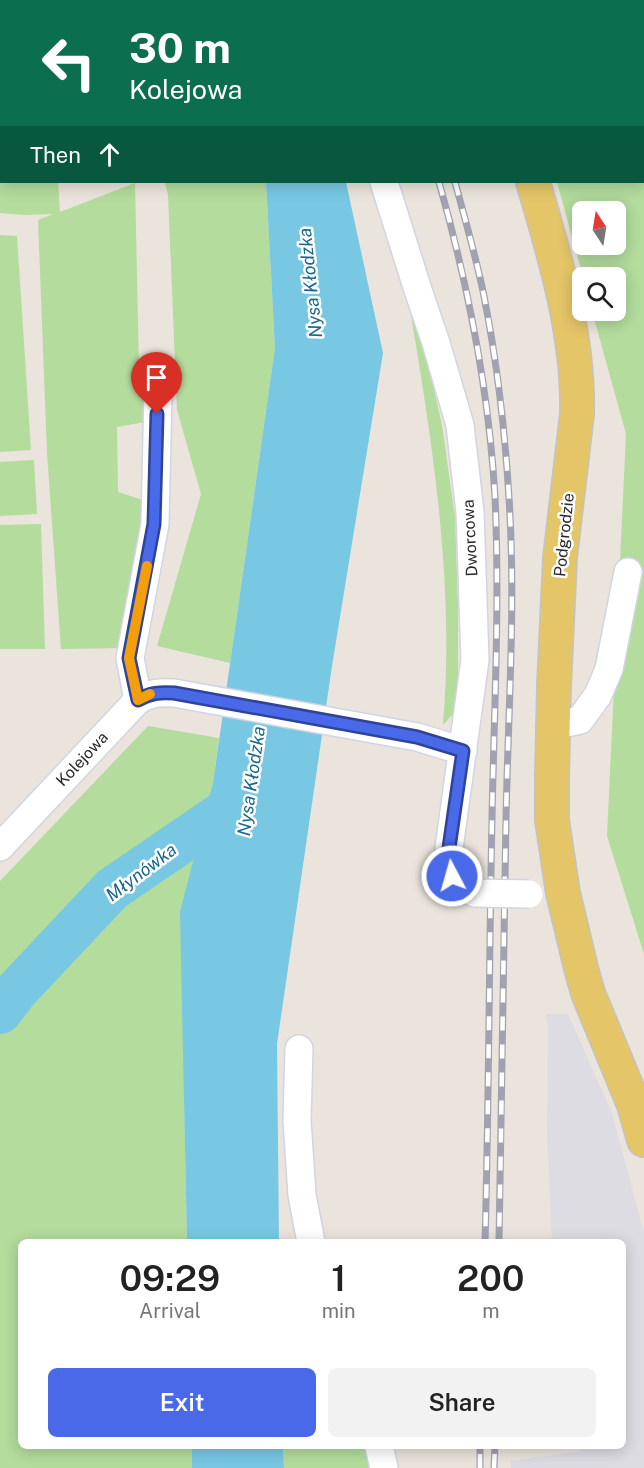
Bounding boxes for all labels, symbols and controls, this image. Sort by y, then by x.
text: 30 m [129,23,231,72]
icon: left [30,24,108,102]
text: Kolejowa [129,73,243,105]
icon: ahead [93,138,126,171]
text: Then [30,142,81,168]
north arrow [572,201,626,255]
map controls [572,201,626,321]
water label: Nysa Kłodzka [294,227,326,339]
button: search [572,267,626,321]
pin [131,352,182,414]
icon: arrive [140,361,173,394]
street label: Podgrodzie [550,492,578,578]
street label: Dworcowa [458,499,482,577]
water label: Nysa Kłodzka [233,725,269,837]
street label: Kolejowa [52,728,112,790]
water label: Młynówka [102,839,180,905]
position arrow [420,844,484,908]
text: 09:29 [119,1257,220,1299]
text: 1 [331,1257,346,1299]
text: 200 [457,1257,525,1299]
text: Arrival [139,1299,201,1323]
text: min [322,1299,356,1323]
text: m [482,1299,499,1323]
button: Exit [48,1368,316,1437]
button: Share [328,1368,596,1437]

